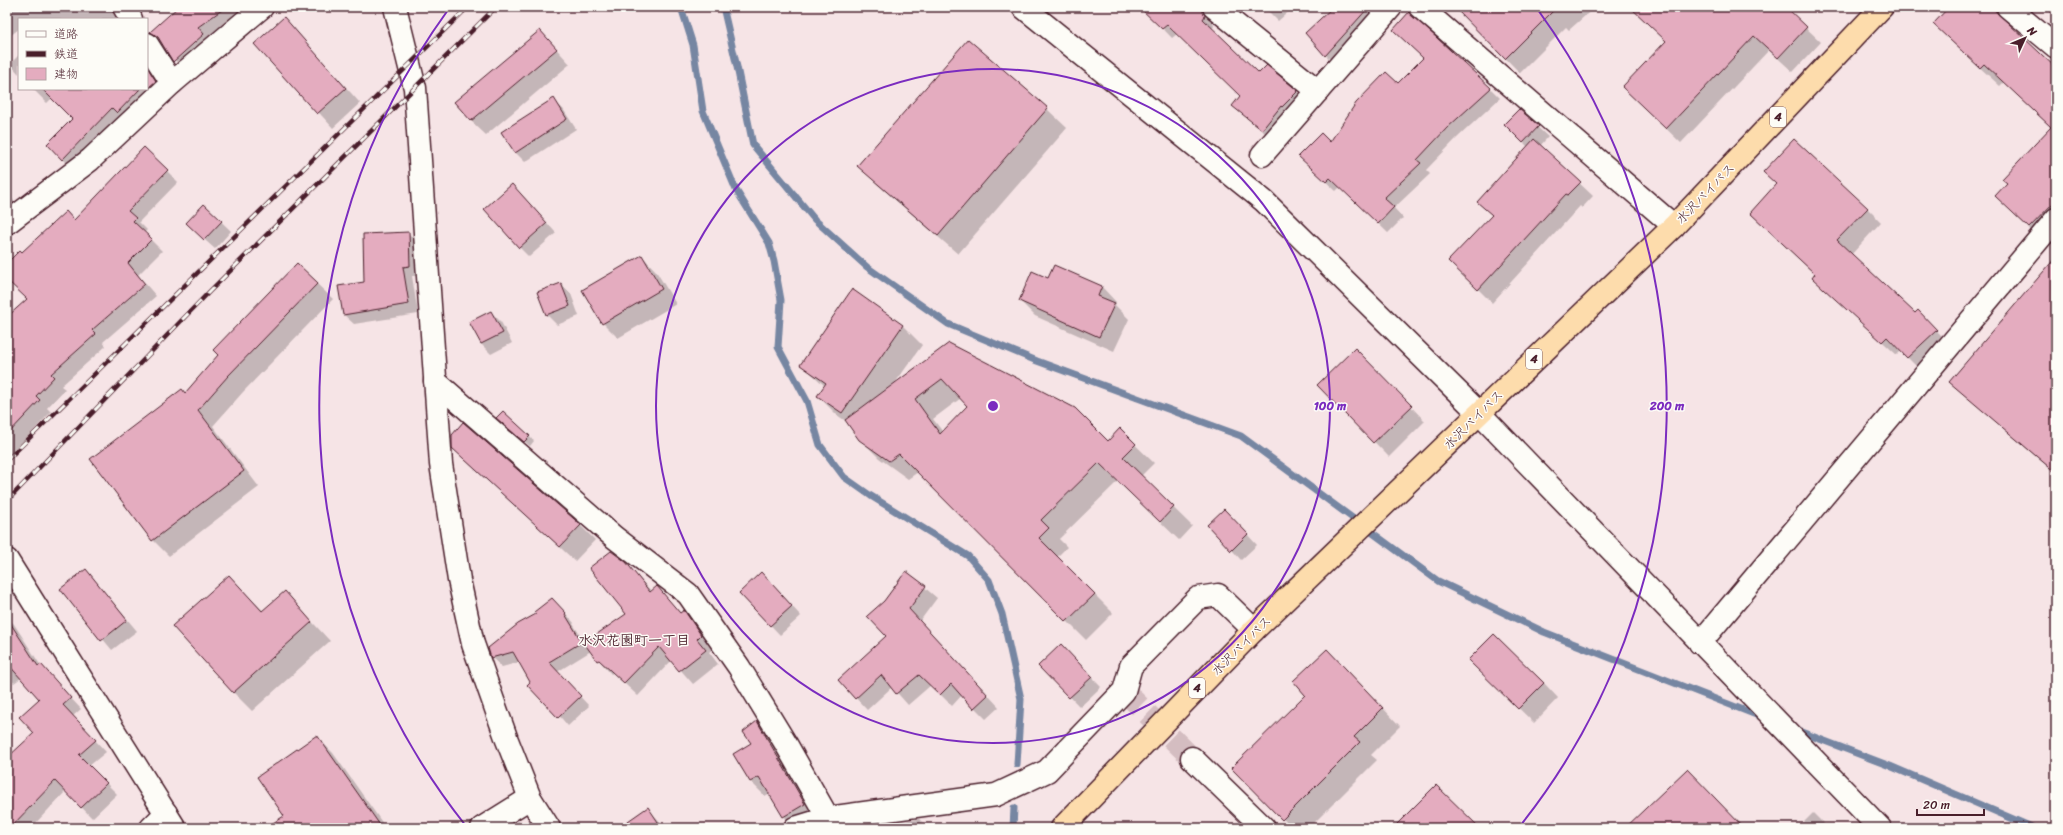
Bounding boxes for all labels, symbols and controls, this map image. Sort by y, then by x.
legend [18,18,148,90]
north arrow [2005,18,2045,58]
text: N [2022,21,2042,41]
text: 道路 [54,23,78,45]
text: 鉄道 [54,43,78,65]
text: 建物 [54,63,78,85]
road number: 4 [1770,107,1786,127]
street label: 水沢バイパス [1670,157,1741,229]
road number: 4 [1526,349,1542,369]
street label: 水沢バイパス [1438,384,1509,455]
text: 100 m [1314,395,1347,417]
text: 200 m [1649,395,1685,417]
centre of rings [986,399,1000,413]
street label: 水沢バイパス [1206,610,1277,681]
district label: 水沢花園町一丁目 [578,628,690,653]
road number: 4 [1189,678,1205,698]
scale bar [1917,791,1984,817]
text: 20 m [1923,794,1950,816]

